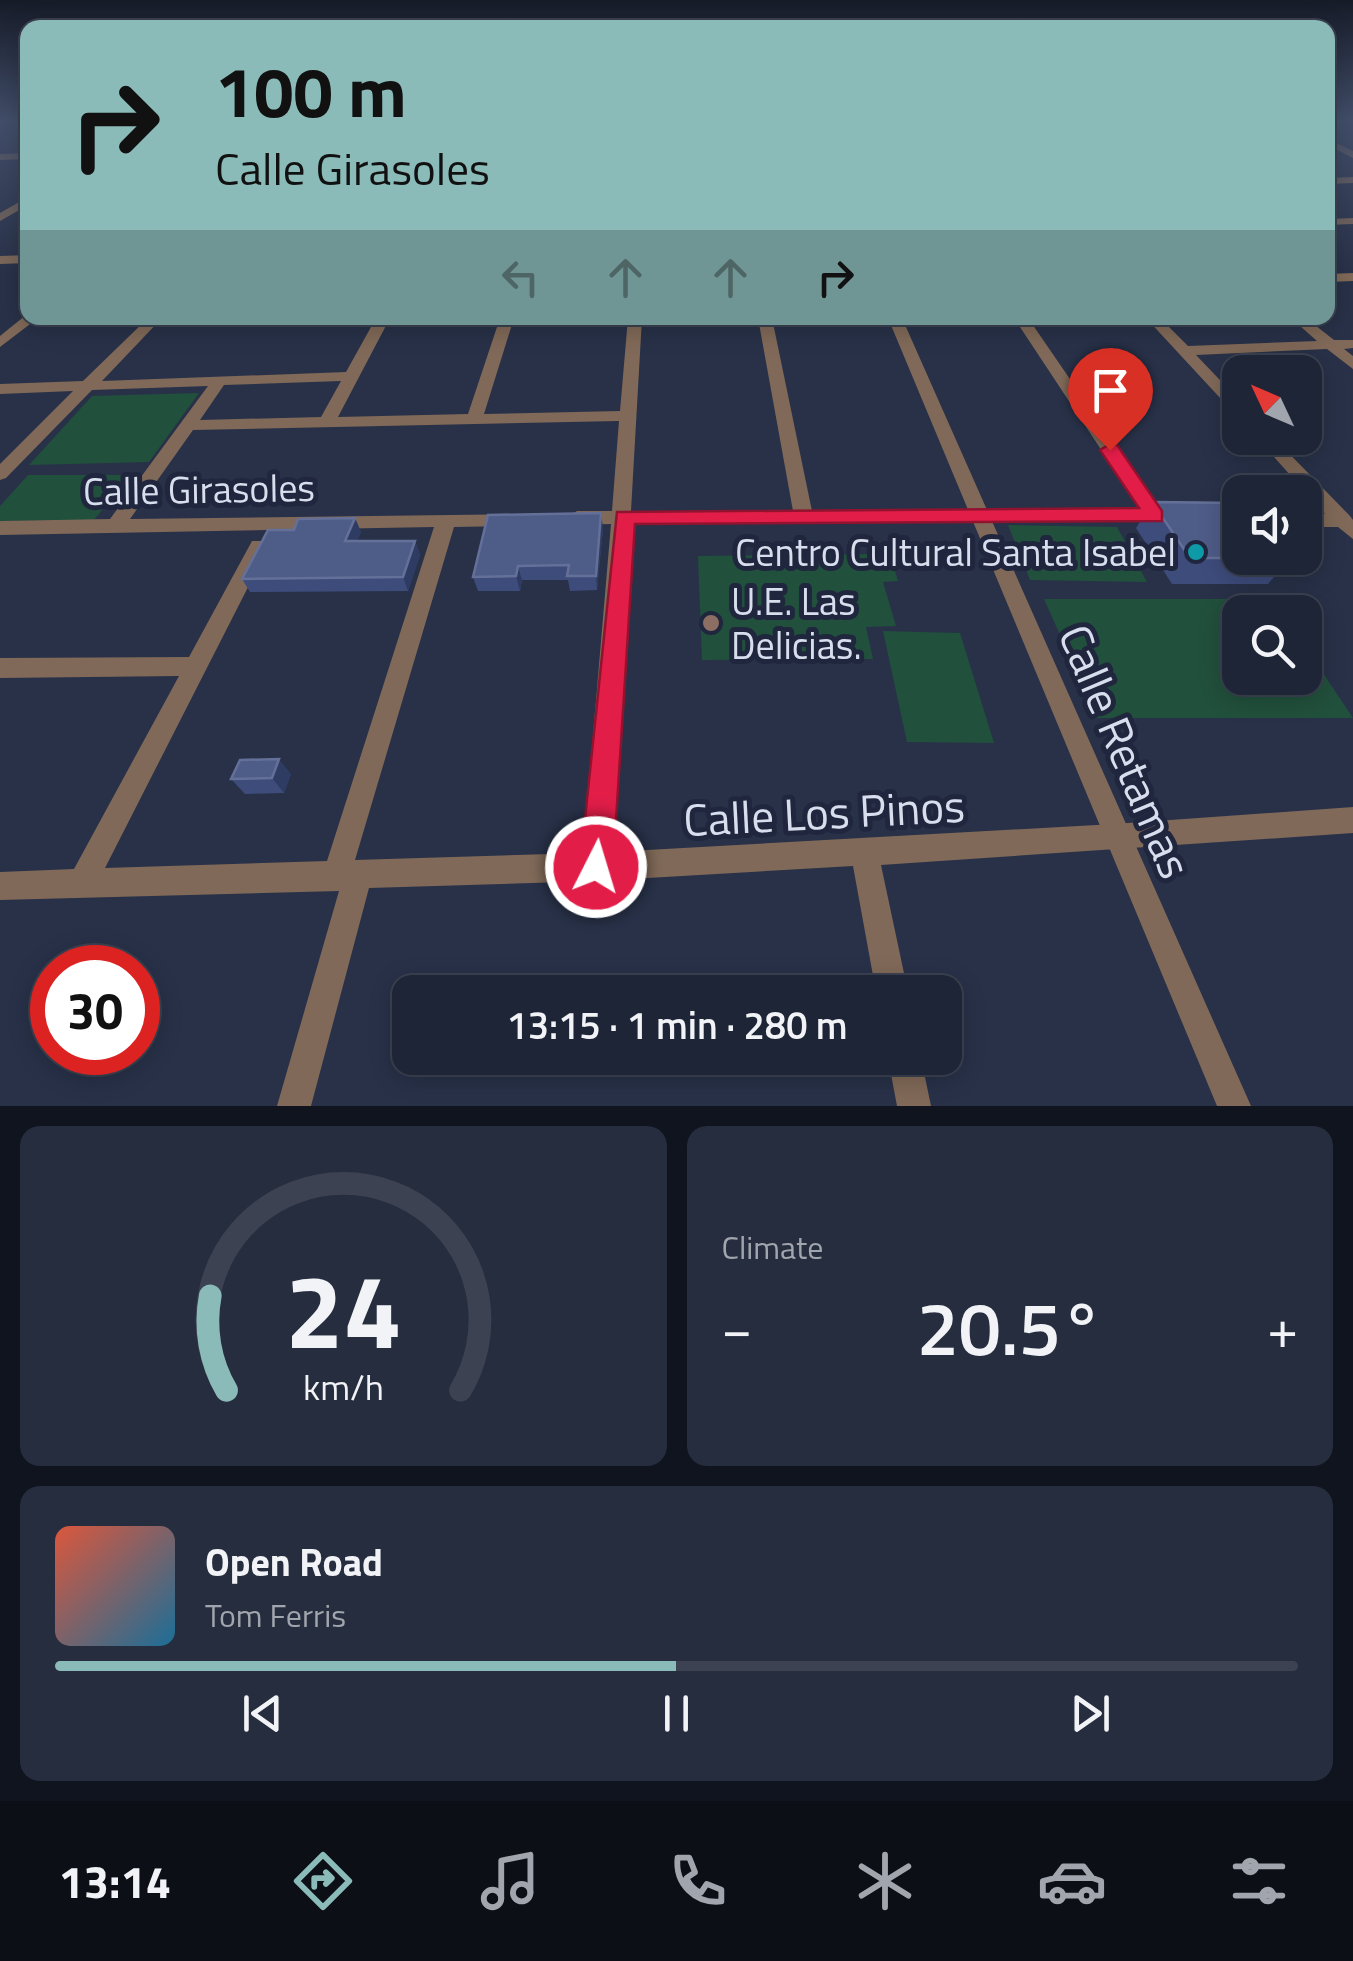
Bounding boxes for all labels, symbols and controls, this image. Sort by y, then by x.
text: 100 m [215,38,407,144]
icon: right [50,60,180,190]
text: Calle Girasoles [215,134,490,202]
icon: left [493,250,548,305]
icon: ahead [598,250,653,305]
icon: ahead [703,250,758,305]
icon: right [808,250,863,305]
pin [1068,348,1153,451]
north arrow [1222,355,1322,455]
map controls [1222,355,1322,695]
icon: arrive [1083,363,1138,418]
street label: Calle Girasoles [82,458,316,520]
button: sound [1222,475,1322,575]
place label: Centro Cultural Santa Isabel [735,523,1176,581]
marker: Centro Cultural Santa Isabel [1185,541,1207,563]
place label: U.E. Las Delicias. [731,572,862,674]
button: search [1222,595,1322,695]
marker: U.E. Las Delicias. [700,612,722,634]
street label: Calle Retamas [1042,614,1210,888]
street label: Calle Los Pinos [682,771,966,853]
position arrow [544,815,648,919]
speed limit sign: 30 [30,945,160,1075]
text: 13:15 · 1 min · 280 m [506,996,848,1054]
text: Climate [722,1223,823,1271]
text: 24 [285,1230,401,1388]
text: 20.5° [917,1270,1103,1384]
text: − [722,1286,752,1369]
text: + [1267,1286,1298,1369]
text: km/h [303,1359,384,1414]
text: Open Road [205,1533,383,1591]
text: Tom Ferris [205,1591,346,1639]
icon: previous [235,1686,290,1741]
icon: pause [649,1686,704,1741]
icon: next [1063,1686,1118,1741]
icon: directions [288,1846,358,1916]
icon: music [475,1846,545,1916]
icon: phone [663,1846,733,1916]
icon: climate [850,1846,920,1916]
icon: car [1037,1846,1107,1916]
icon: filters [1224,1846,1294,1916]
text: 13:14 [59,1847,171,1915]

